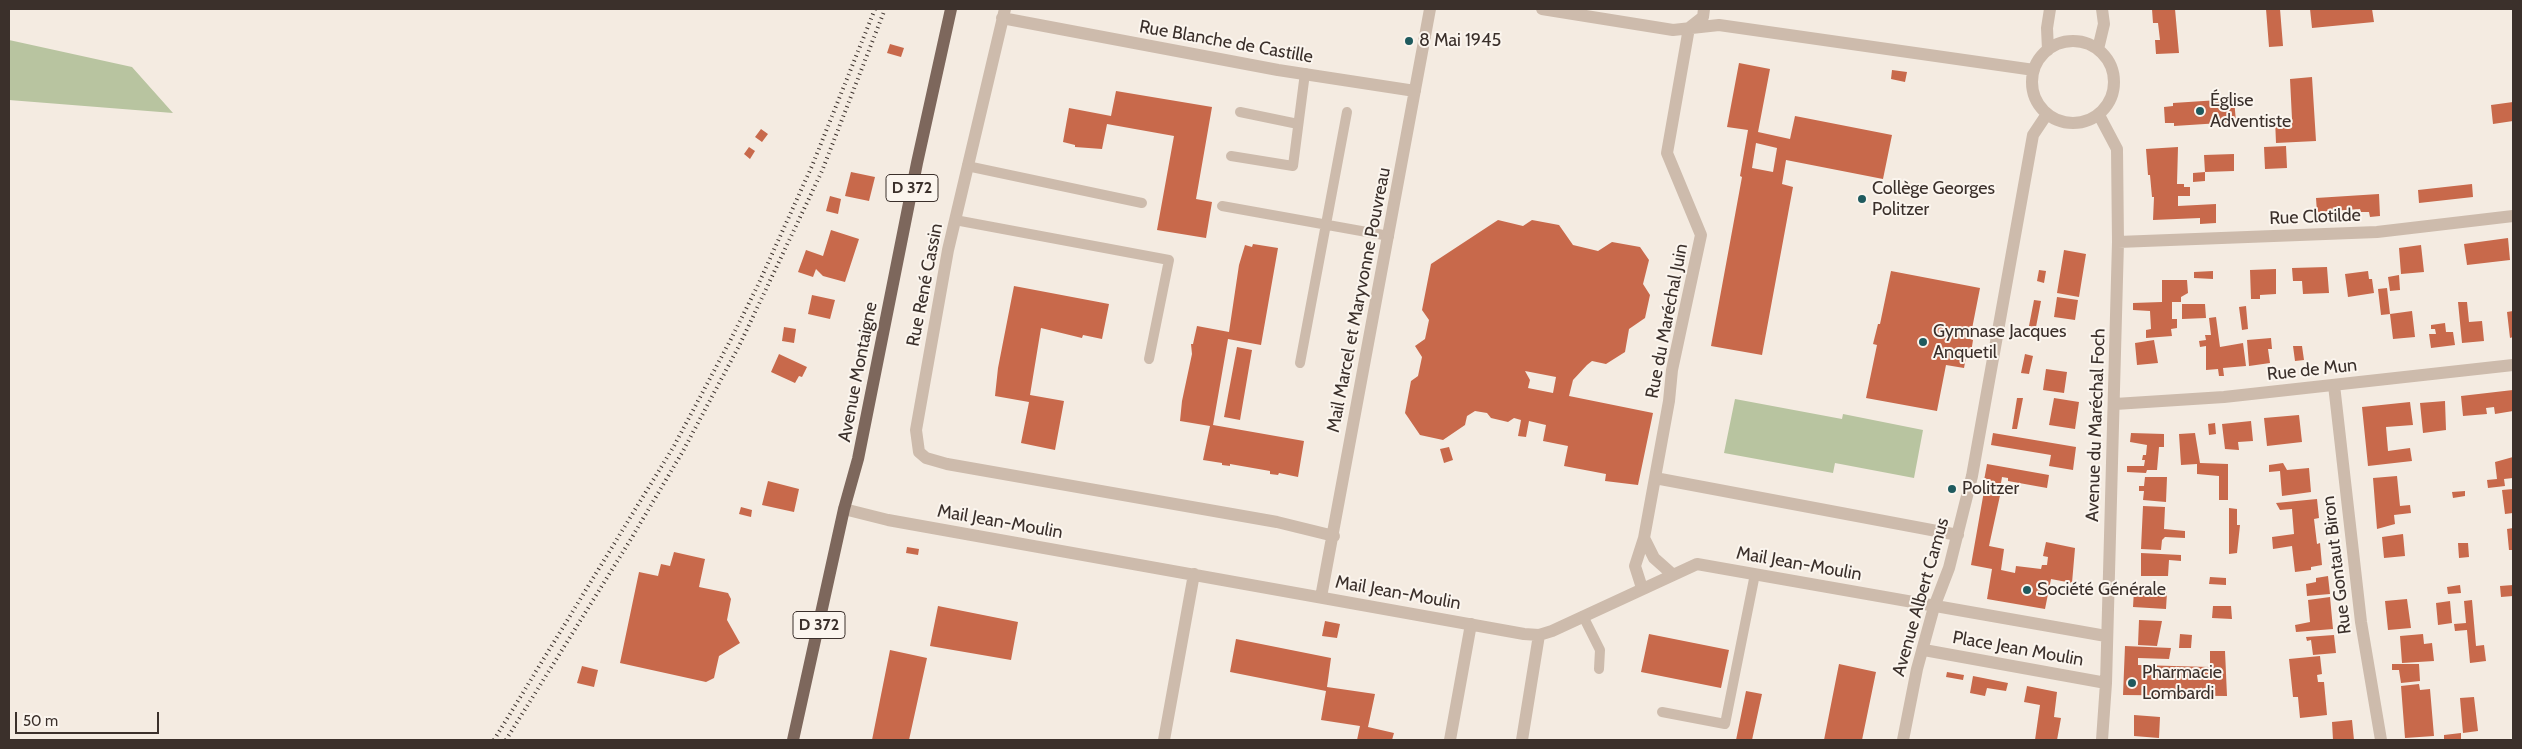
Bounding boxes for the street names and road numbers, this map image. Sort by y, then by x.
street label: Rue Blanche de Castille [1137,16,1315,68]
street label: Mail Marcel et Maryvonne Pouvreau [1323,166,1395,434]
road number: D 372 [886,174,938,202]
street label: Rue Clotilde [2269,205,2361,229]
street label: Rue René Cassin [902,222,948,348]
street label: Rue du Maréchal Juin [1641,242,1693,400]
street label: Avenue Montaigne [834,300,882,444]
street label: Avenue du Maréchal Foch [2082,328,2110,522]
street label: Rue de Mun [2266,355,2358,385]
street label: Rue Gontaut Biron [2318,495,2356,635]
street label: Mail Jean-Moulin [936,500,1064,544]
street label: Avenue Albert Camus [1888,515,1954,679]
street label: Mail Jean-Moulin [1735,542,1863,586]
street label: Mail Jean-Moulin [1334,571,1462,615]
road number: D 372 [793,612,845,638]
street label: Place Jean Moulin [1951,627,2085,671]

